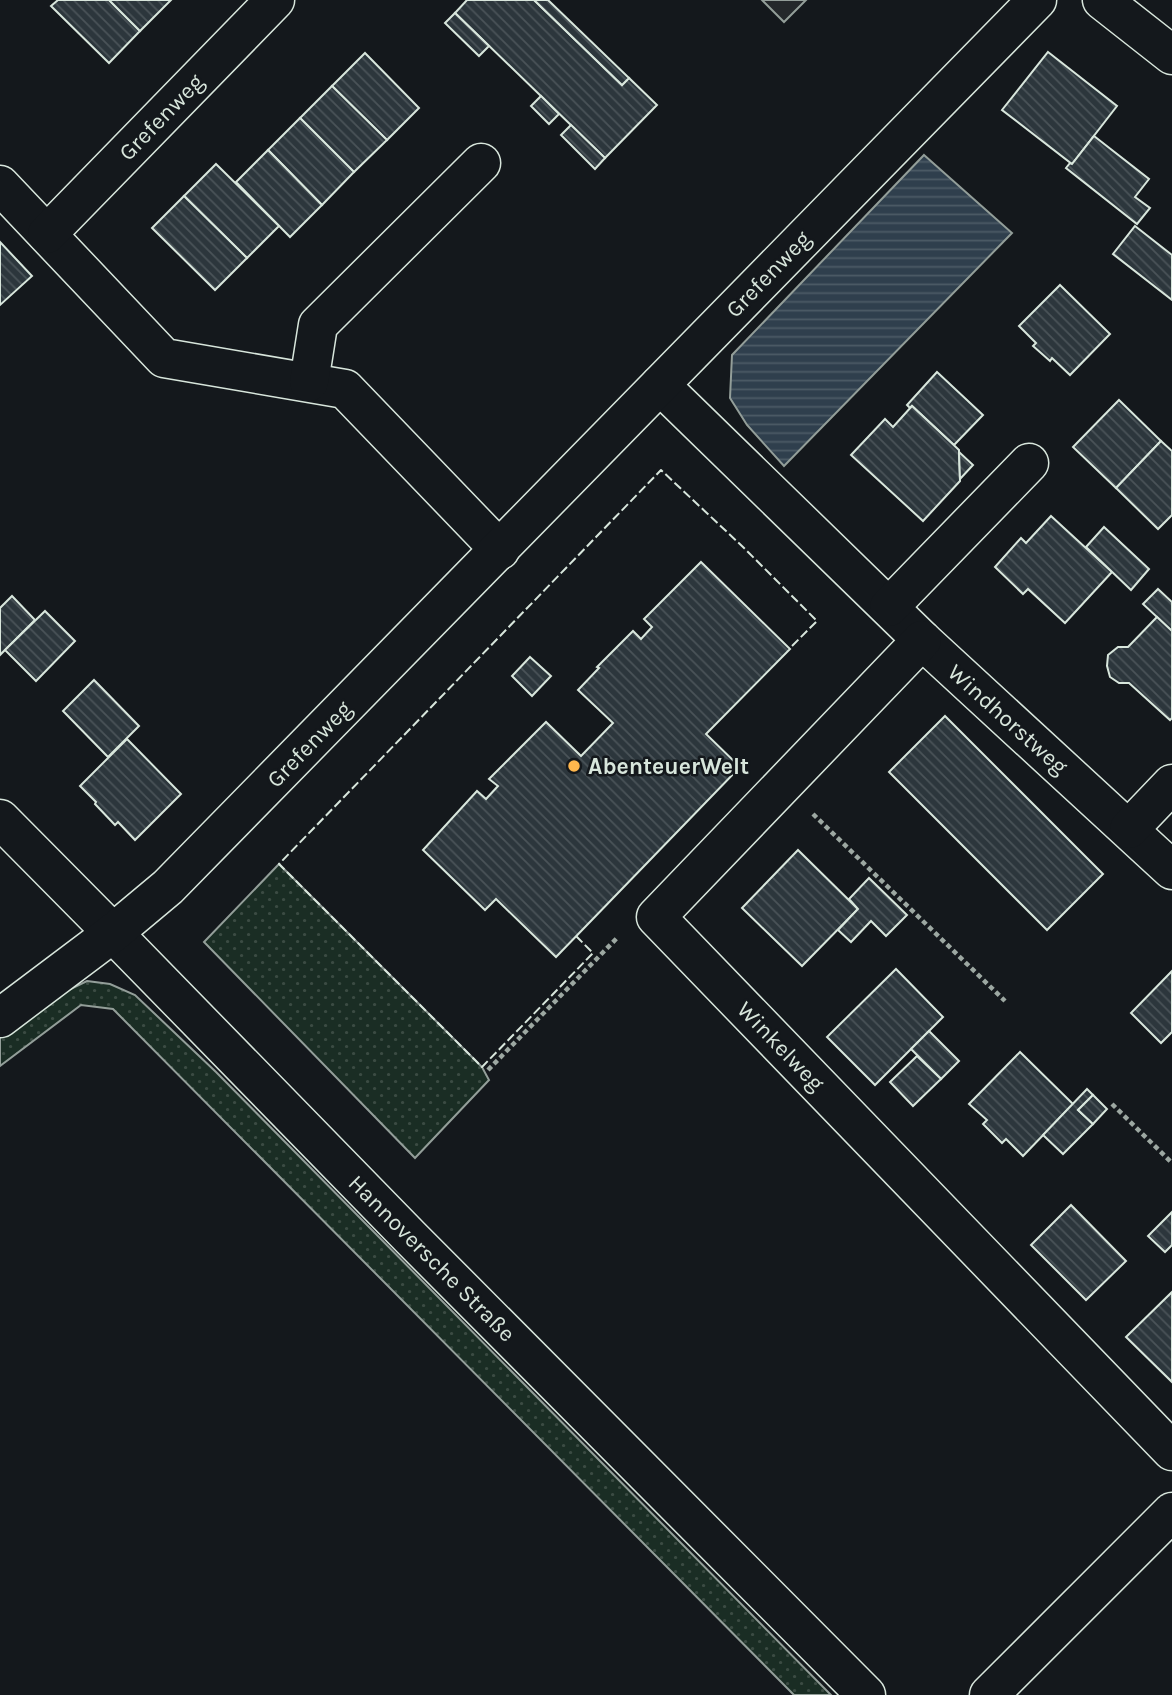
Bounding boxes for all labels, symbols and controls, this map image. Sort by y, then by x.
street label: Grefenweg [113,68,209,166]
street label: Grefenweg [720,225,816,323]
street label: Windhorstweg [942,659,1073,780]
street label: Grefenweg [261,695,357,793]
place label: AbenteuerWelt [588,753,749,780]
marker: AbenteuerWelt [566,758,582,774]
street label: Winkelweg [731,996,830,1097]
street label: Hannoversche Straße [343,1169,521,1347]

